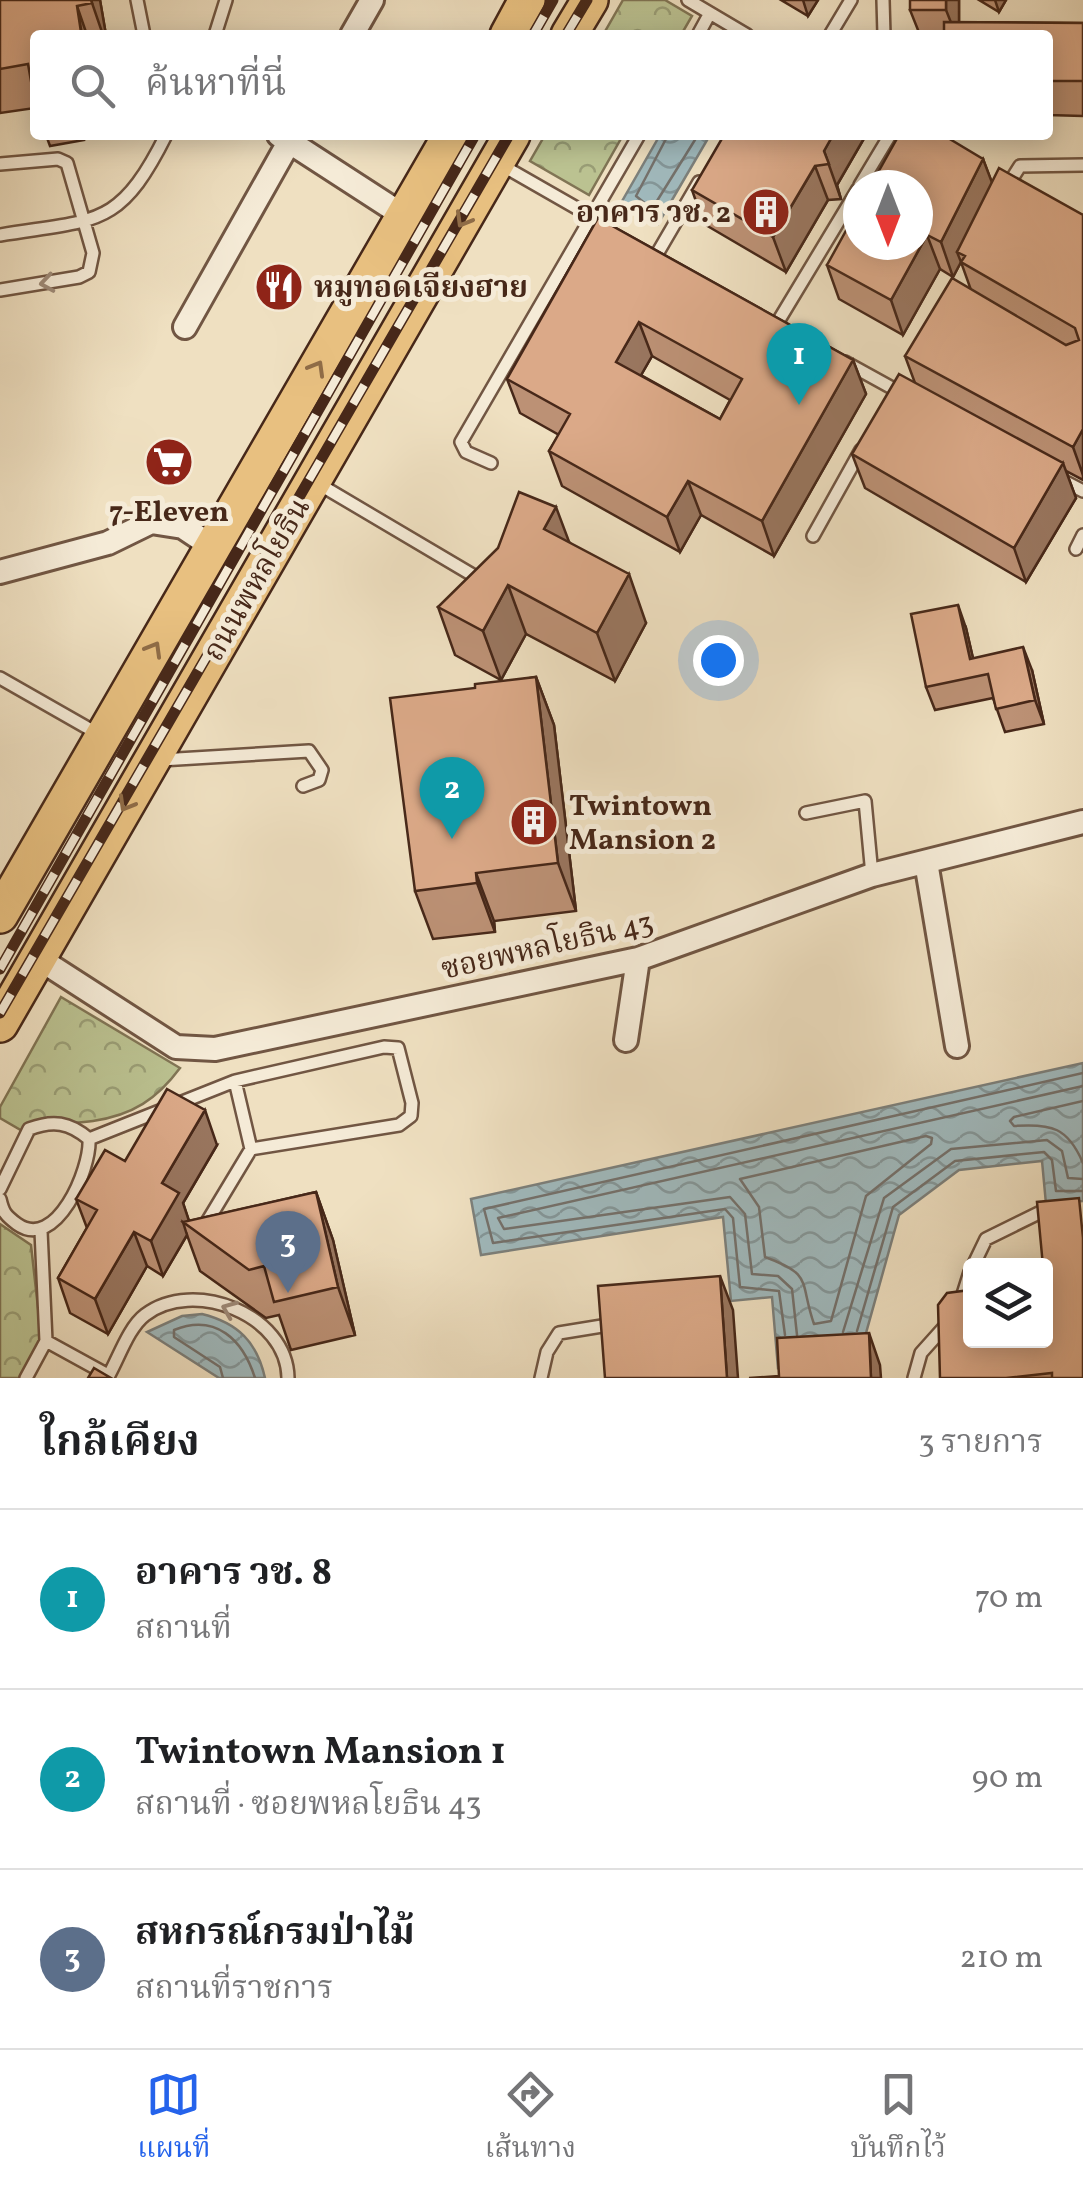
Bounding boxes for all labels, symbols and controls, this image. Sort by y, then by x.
search box [30,30,1053,140]
icon: search [65,58,120,113]
text: ค้นหาที่นี่ [145,59,286,112]
north arrow [843,170,933,260]
building icon: อาคาร วช. 2 [740,186,792,238]
place label: อาคาร วช. 2 [576,193,731,235]
one-way arrow [456,209,475,227]
restaurant icon: หมูทอดเจียงฮาย [253,261,305,313]
place label: หมูทอดเจียงฮาย [314,268,528,310]
one-way arrow [39,271,55,292]
pin: 1 [766,322,832,405]
one-way arrow [305,360,324,378]
supermarket icon: 7-Eleven [143,436,195,488]
street label: ถนนพหลโยธิน [192,489,322,670]
place label: 7-Eleven [109,492,229,534]
your location [693,635,744,686]
one-way arrow [142,642,161,660]
pin: 2 [420,756,484,839]
place label: Twintown Mansion 2 [569,786,716,862]
one-way arrow [119,794,138,812]
building icon: Twintown Mansion 2 [508,796,560,848]
street label: ซอยพหลโยธิน 43 [437,900,658,992]
pin: 3 [256,1210,320,1293]
map controls [963,1258,1053,1348]
button: layers [963,1258,1053,1348]
one-way arrow [222,1300,239,1320]
text: ใกล้เคียง [40,1415,200,1474]
text: 3 รายการ [918,1422,1043,1466]
text: อาคาร วช. 8 [135,1548,332,1601]
text: 1 [66,1577,79,1621]
text: 70 m [975,1577,1043,1621]
text: สถานที่ [135,1608,232,1652]
text: Twintown Mansion 1 [135,1727,506,1780]
text: 2 [64,1757,81,1801]
text: 90 m [972,1757,1043,1801]
text: สถานที่ · ซอยพหลโยธิน 43 [135,1784,482,1828]
text: สหกรณ์กรมป่าไม้ [135,1908,415,1961]
text: 3 [64,1937,81,1981]
text: 210 m [959,1937,1043,1981]
text: สถานที่ราชการ [135,1968,333,2012]
tab: แผนที่ [137,2067,211,2172]
tab: เส้นทาง [485,2067,576,2172]
tab: บันทึกไว้ [850,2067,946,2172]

